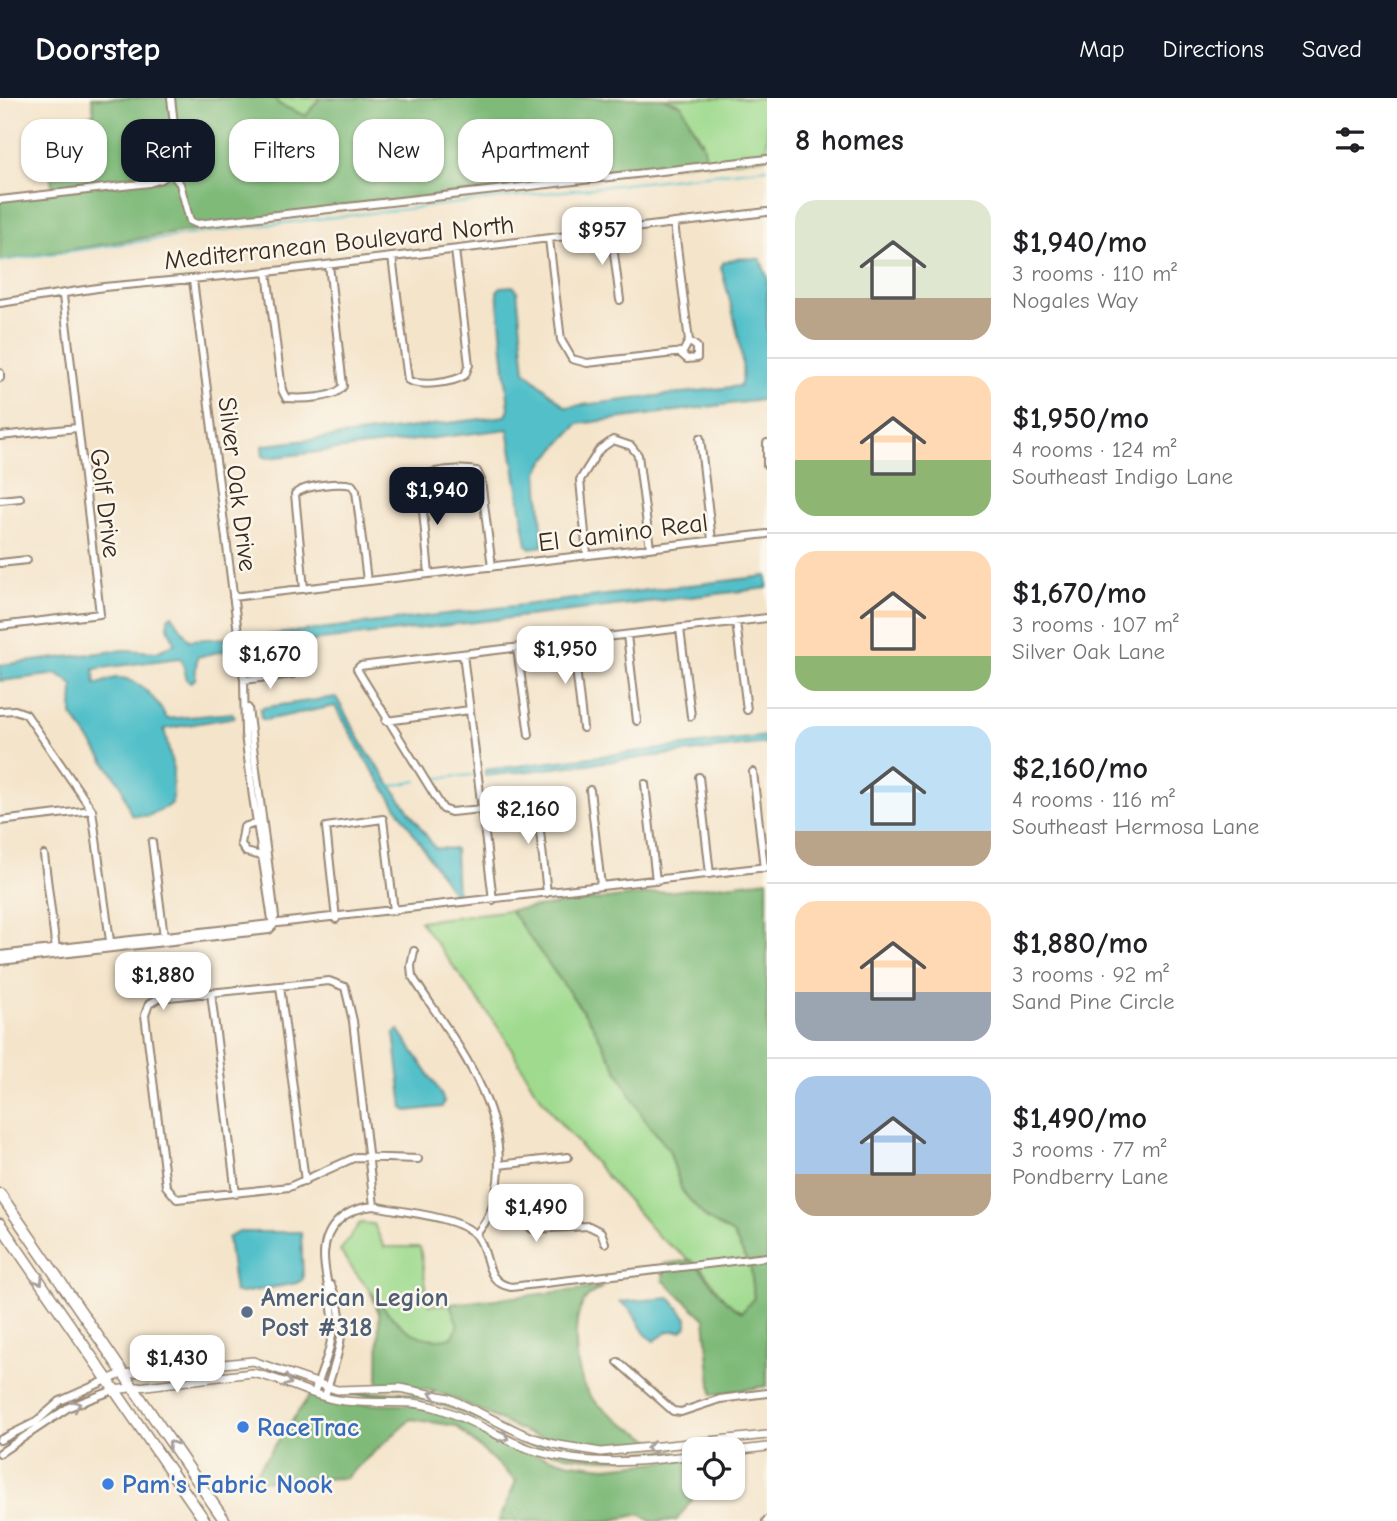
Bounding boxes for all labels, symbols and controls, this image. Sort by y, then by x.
text: Doorstep [35,30,160,68]
text: Map [1079,35,1125,63]
text: Directions [1163,35,1264,63]
text: Saved [1302,35,1362,63]
chip: Buy [21,119,107,182]
chip: Rent [121,119,215,182]
chip: Filters [229,119,339,182]
chip: New [353,119,444,182]
chip: Apartment [458,119,613,182]
icon: filters [1331,121,1369,159]
text: 8 homes [795,123,904,158]
pin: $957 [561,208,643,267]
street label: Mediterranean Boulevard North [163,210,516,276]
text: $957 [578,216,626,243]
text: $1,940/mo [1012,225,1147,260]
icon: home [851,228,935,312]
text: 3 rooms · 110 m² [1012,260,1177,287]
text: Nogales Way [1012,287,1138,314]
street label: Silver Oak Drive [211,395,263,573]
text: $1,950/mo [1012,401,1149,436]
icon: home [851,404,935,488]
text: 4 rooms · 124 m² [1012,436,1176,463]
street label: Golf Drive [83,447,127,560]
text: Southeast Indigo Lane [1012,463,1233,490]
pin: $1,940 [380,468,494,527]
text: $1,940 [405,476,469,503]
street label: El Camino Real [536,508,710,558]
text: $1,670/mo [1012,576,1146,611]
icon: home [851,579,935,663]
text: 3 rooms · 107 m² [1012,611,1179,638]
pin: $1,950 [508,626,622,686]
pin: $1,670 [213,632,327,691]
text: $1,950 [533,635,597,662]
text: Silver Oak Lane [1012,638,1165,665]
text: $1,670 [239,640,301,667]
text: $2,160/mo [1012,751,1148,786]
icon: home [851,754,935,838]
pin: $2,160 [471,786,585,846]
text: 4 rooms · 116 m² [1012,786,1175,813]
text: $2,160 [496,795,560,822]
text: Southeast Hermosa Lane [1012,813,1259,840]
text: $1,880/mo [1012,926,1148,961]
icon: home [851,929,935,1013]
pin: $1,880 [106,953,220,1012]
text: $1,880 [131,961,195,988]
text: 3 rooms · 92 m² [1012,961,1169,988]
text: Sand Pine Circle [1012,988,1175,1015]
text: $1,490/mo [1012,1101,1147,1136]
icon: home [851,1104,935,1188]
text: 3 rooms · 77 m² [1012,1136,1167,1163]
text: Pondberry Lane [1012,1163,1168,1190]
pin: $1,490 [479,1184,593,1244]
text: $1,490 [504,1193,568,1220]
one-way arrow [31,1272,43,1285]
place label: American Legion Post #318 [261,1283,449,1343]
marker: American Legion Post #318 [239,1304,255,1320]
pin: $1,430 [120,1336,234,1395]
text: $1,430 [146,1344,208,1371]
one-way arrow [280,1374,293,1388]
one-way arrow [428,1388,440,1402]
one-way arrow [69,1399,81,1413]
place label: RaceTrac [257,1413,359,1443]
marker: RaceTrac [235,1419,251,1435]
one-way arrow [497,1429,509,1443]
map controls [682,1437,745,1500]
button: locate [682,1437,745,1500]
one-way arrow [168,1440,180,1453]
one-way arrow [645,1441,656,1456]
place label: Pam's Fabric Nook [122,1470,333,1500]
marker: Pam's Fabric Nook [100,1476,116,1492]

